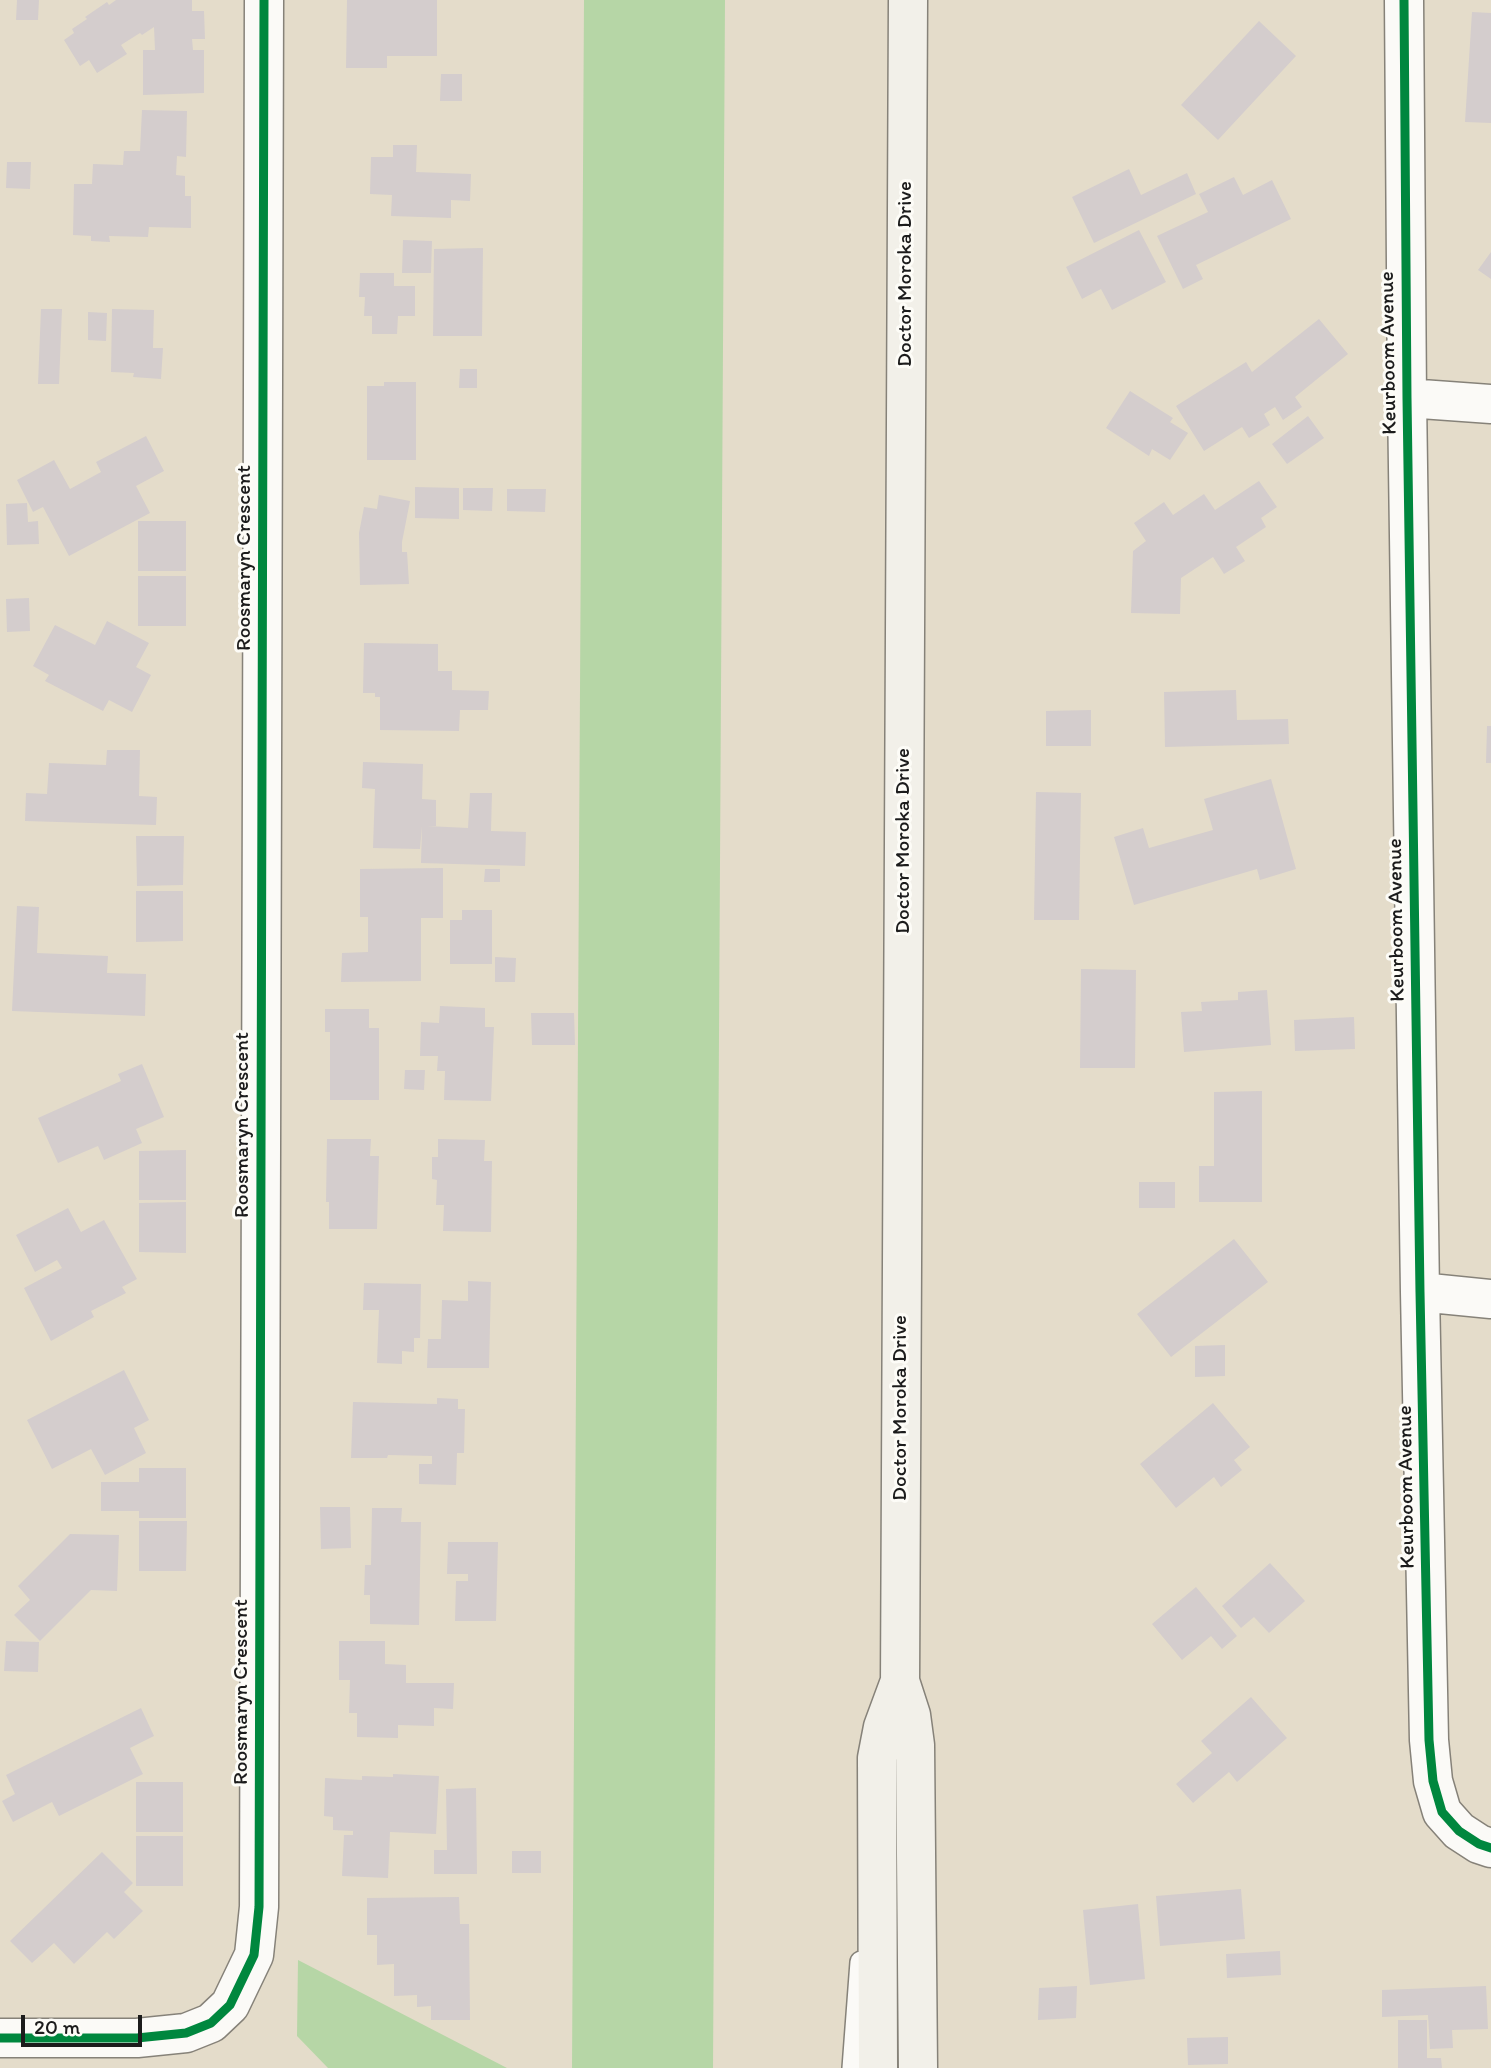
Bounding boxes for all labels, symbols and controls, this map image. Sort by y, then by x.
street label: Doctor Moroka Drive [893,181,919,367]
street label: Keurboom Avenue [1375,271,1403,435]
street label: Roosmaryn Crescent [232,465,258,651]
street label: Doctor Moroka Drive [891,748,917,934]
street label: Keurboom Avenue [1383,838,1411,1002]
street label: Roosmaryn Crescent [230,1032,256,1218]
street label: Doctor Moroka Drive [888,1315,914,1501]
street label: Keurboom Avenue [1393,1405,1421,1569]
street label: Roosmaryn Crescent [229,1599,255,1785]
scale bar [24,2002,145,2046]
text: 20 m [34,2014,80,2039]

